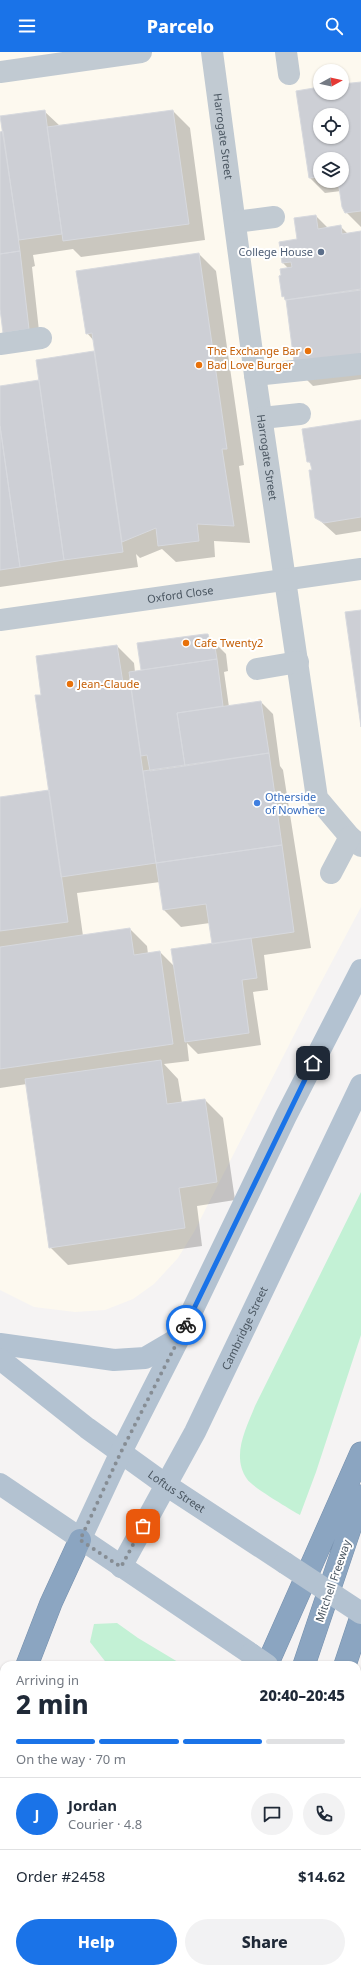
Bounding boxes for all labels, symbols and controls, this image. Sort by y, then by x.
text: Parcelo [147,14,214,38]
icon: menu [16,15,38,37]
icon: search [323,15,345,37]
north arrow [313,64,349,100]
map controls [313,64,349,188]
street label: Harrogate Street [211,92,237,180]
button: locate [313,108,349,144]
button: layers [313,152,349,188]
place label: College House [239,244,313,259]
marker: College House [316,247,326,257]
place label: The Exchange Bar [208,343,300,358]
marker: The Exchange Bar [303,346,313,356]
place label: Bad Love Burger [207,357,293,372]
marker: Bad Love Burger [194,360,204,370]
street label: Harrogate Street [254,413,281,501]
street label: Oxford Close [146,582,214,606]
place label: Cafe Twenty2 [194,635,263,650]
marker: Cafe Twenty2 [181,638,191,648]
place label: Jean-Claude [77,676,139,691]
marker: Jean-Claude [65,679,75,689]
place label: Otherside of Nowhere [265,789,325,817]
marker: Otherside of Nowhere [252,798,262,808]
pin [296,1046,330,1080]
icon: home [302,1052,324,1074]
street label: Cambridge Street [218,1284,271,1372]
courier [166,1305,206,1345]
icon: bike [175,1314,197,1336]
street label: Loftus Street [145,1467,208,1516]
pin [126,1509,160,1543]
icon: bag [132,1515,154,1537]
street label: Mitchell Freeway [311,1537,354,1624]
text: Arriving in [16,1671,79,1689]
text: 20:40–20:45 [260,1685,345,1705]
text: 2 min [16,1686,89,1722]
text: On the way · 70 m [16,1750,126,1768]
button: chat [251,1793,293,1835]
button: phone [303,1793,345,1835]
text: Jordan [68,1795,117,1815]
text: J [35,1804,39,1824]
text: Courier · 4.8 [68,1815,142,1833]
text: Order #2458 [16,1866,105,1886]
text: $14.62 [298,1866,345,1886]
button: Help [16,1919,177,1965]
button: Share [185,1919,345,1965]

